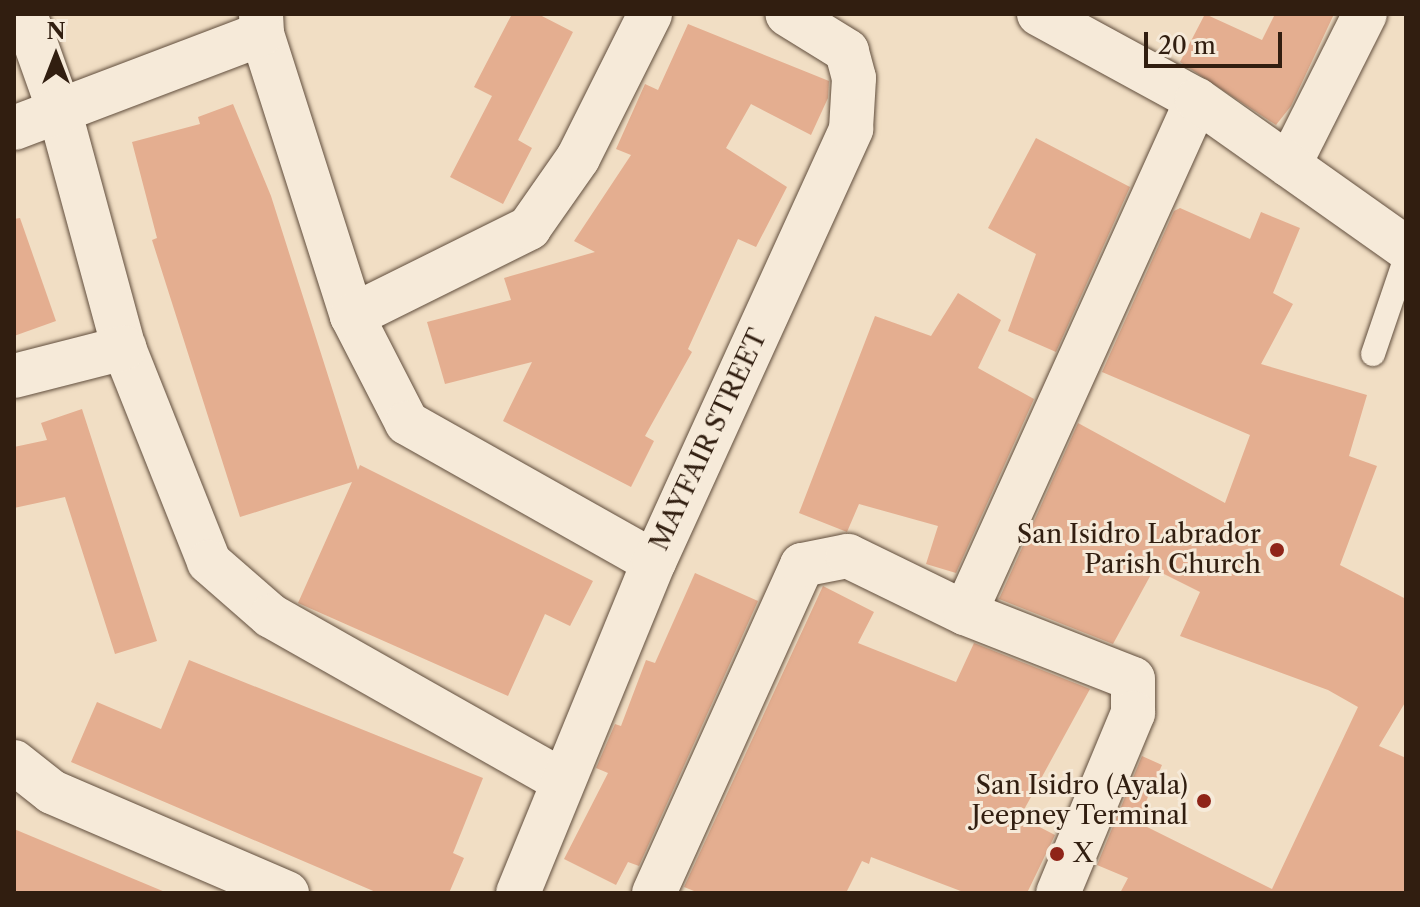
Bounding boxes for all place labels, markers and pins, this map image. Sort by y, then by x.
place label: San Isidro Labrador Parish Church [1017,519,1261,580]
marker: San Isidro Labrador Parish Church [1268,541,1286,559]
place label: San Isidro (Ayala) Jeepney Terminal [970,770,1188,832]
marker: San Isidro (Ayala) Jeepney Terminal [1195,792,1213,810]
place label: X [1073,838,1093,870]
marker: X [1048,845,1066,863]

